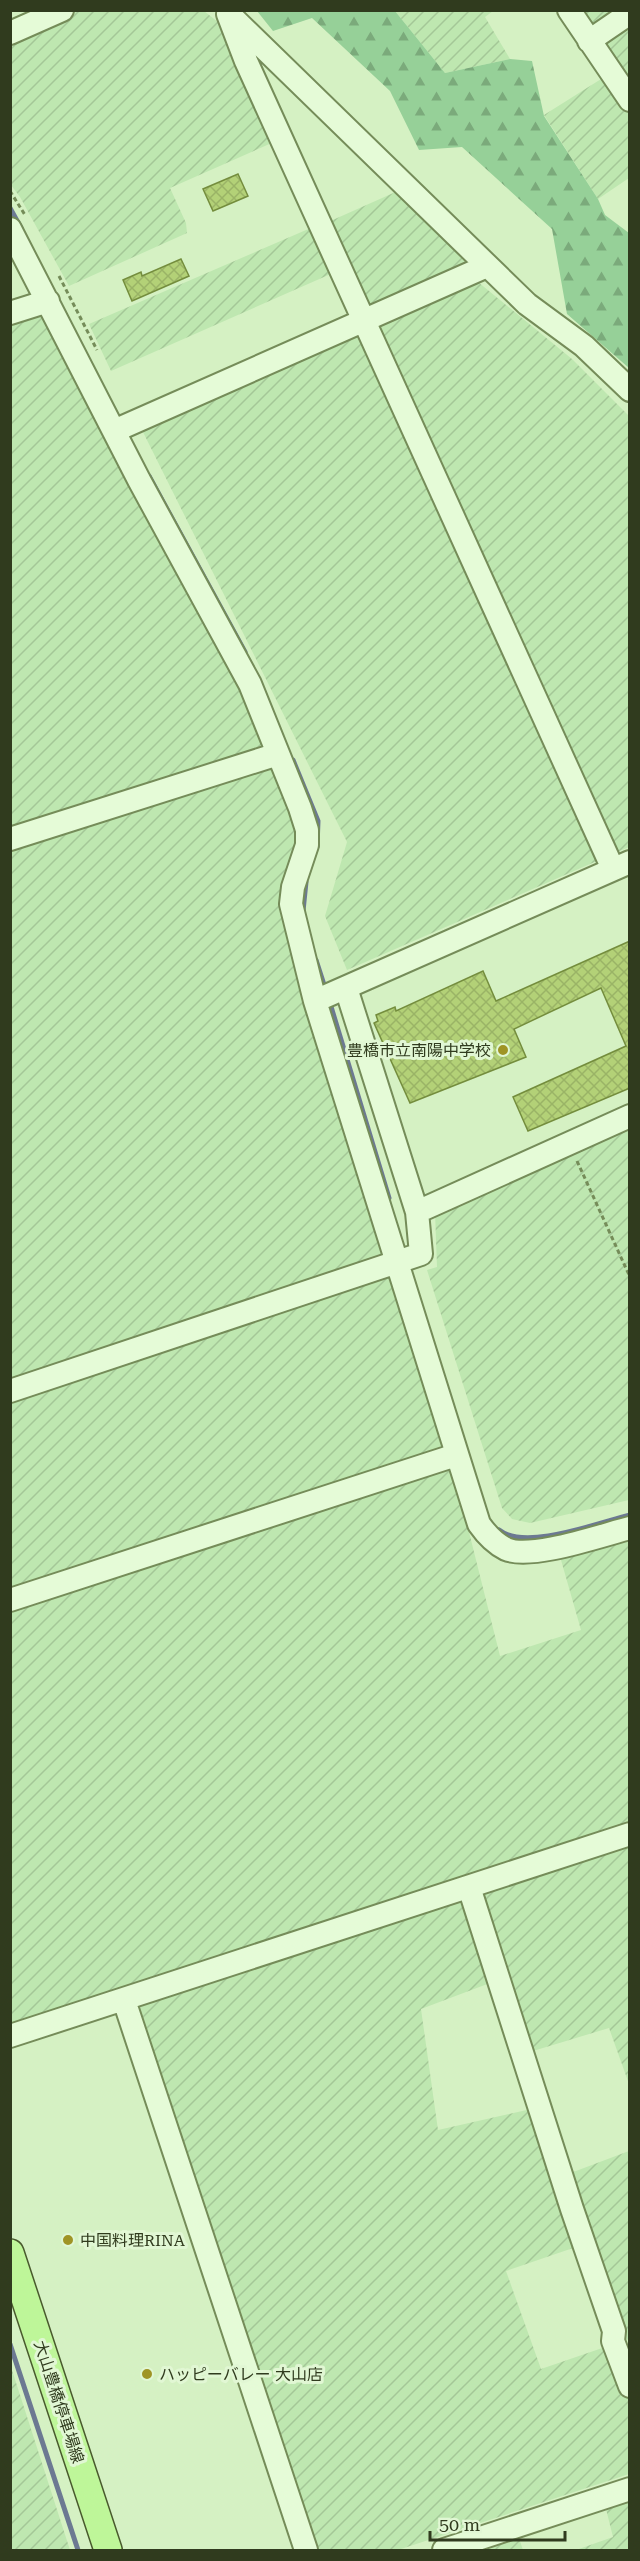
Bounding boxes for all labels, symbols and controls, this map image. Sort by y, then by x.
place label: 豊橋市立南陽中学校 [347,1041,491,1060]
marker: 豊橋市立南陽中学校 [496,1043,510,1057]
place label: 中国料理RINA [80,2231,186,2250]
marker: 中国料理RINA [61,2233,75,2247]
street label: 大山豊橋停車場線 [30,2338,88,2466]
place label: ハッピーバレー 大山店 [159,2365,323,2384]
marker: ハッピーバレー 大山店 [140,2367,154,2381]
scale bar [430,2504,565,2542]
text: 50 m [439,2514,480,2535]

